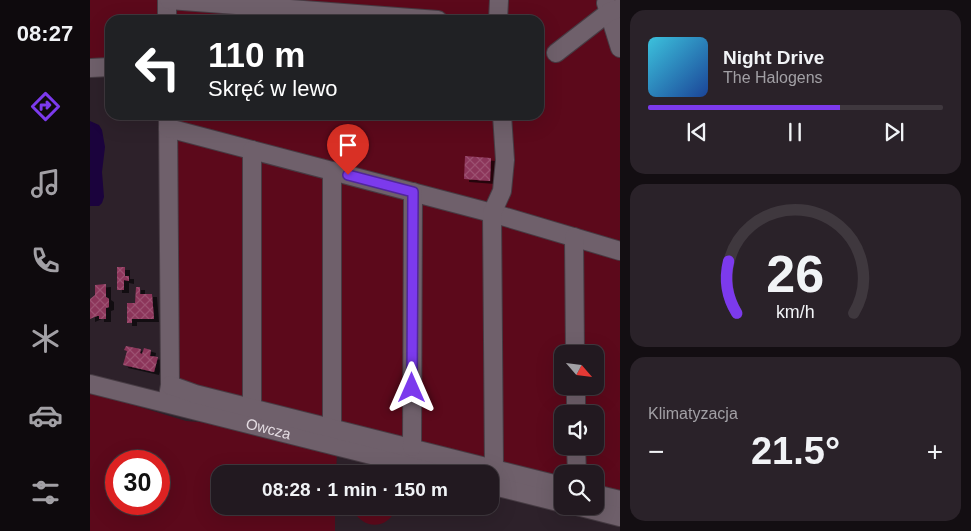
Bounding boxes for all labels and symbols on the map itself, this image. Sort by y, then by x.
pin [327,124,369,175]
north arrow [554,345,604,395]
position arrow [385,361,437,413]
street label: Owcza [244,415,293,443]
speed limit sign: 30 [105,450,170,515]

